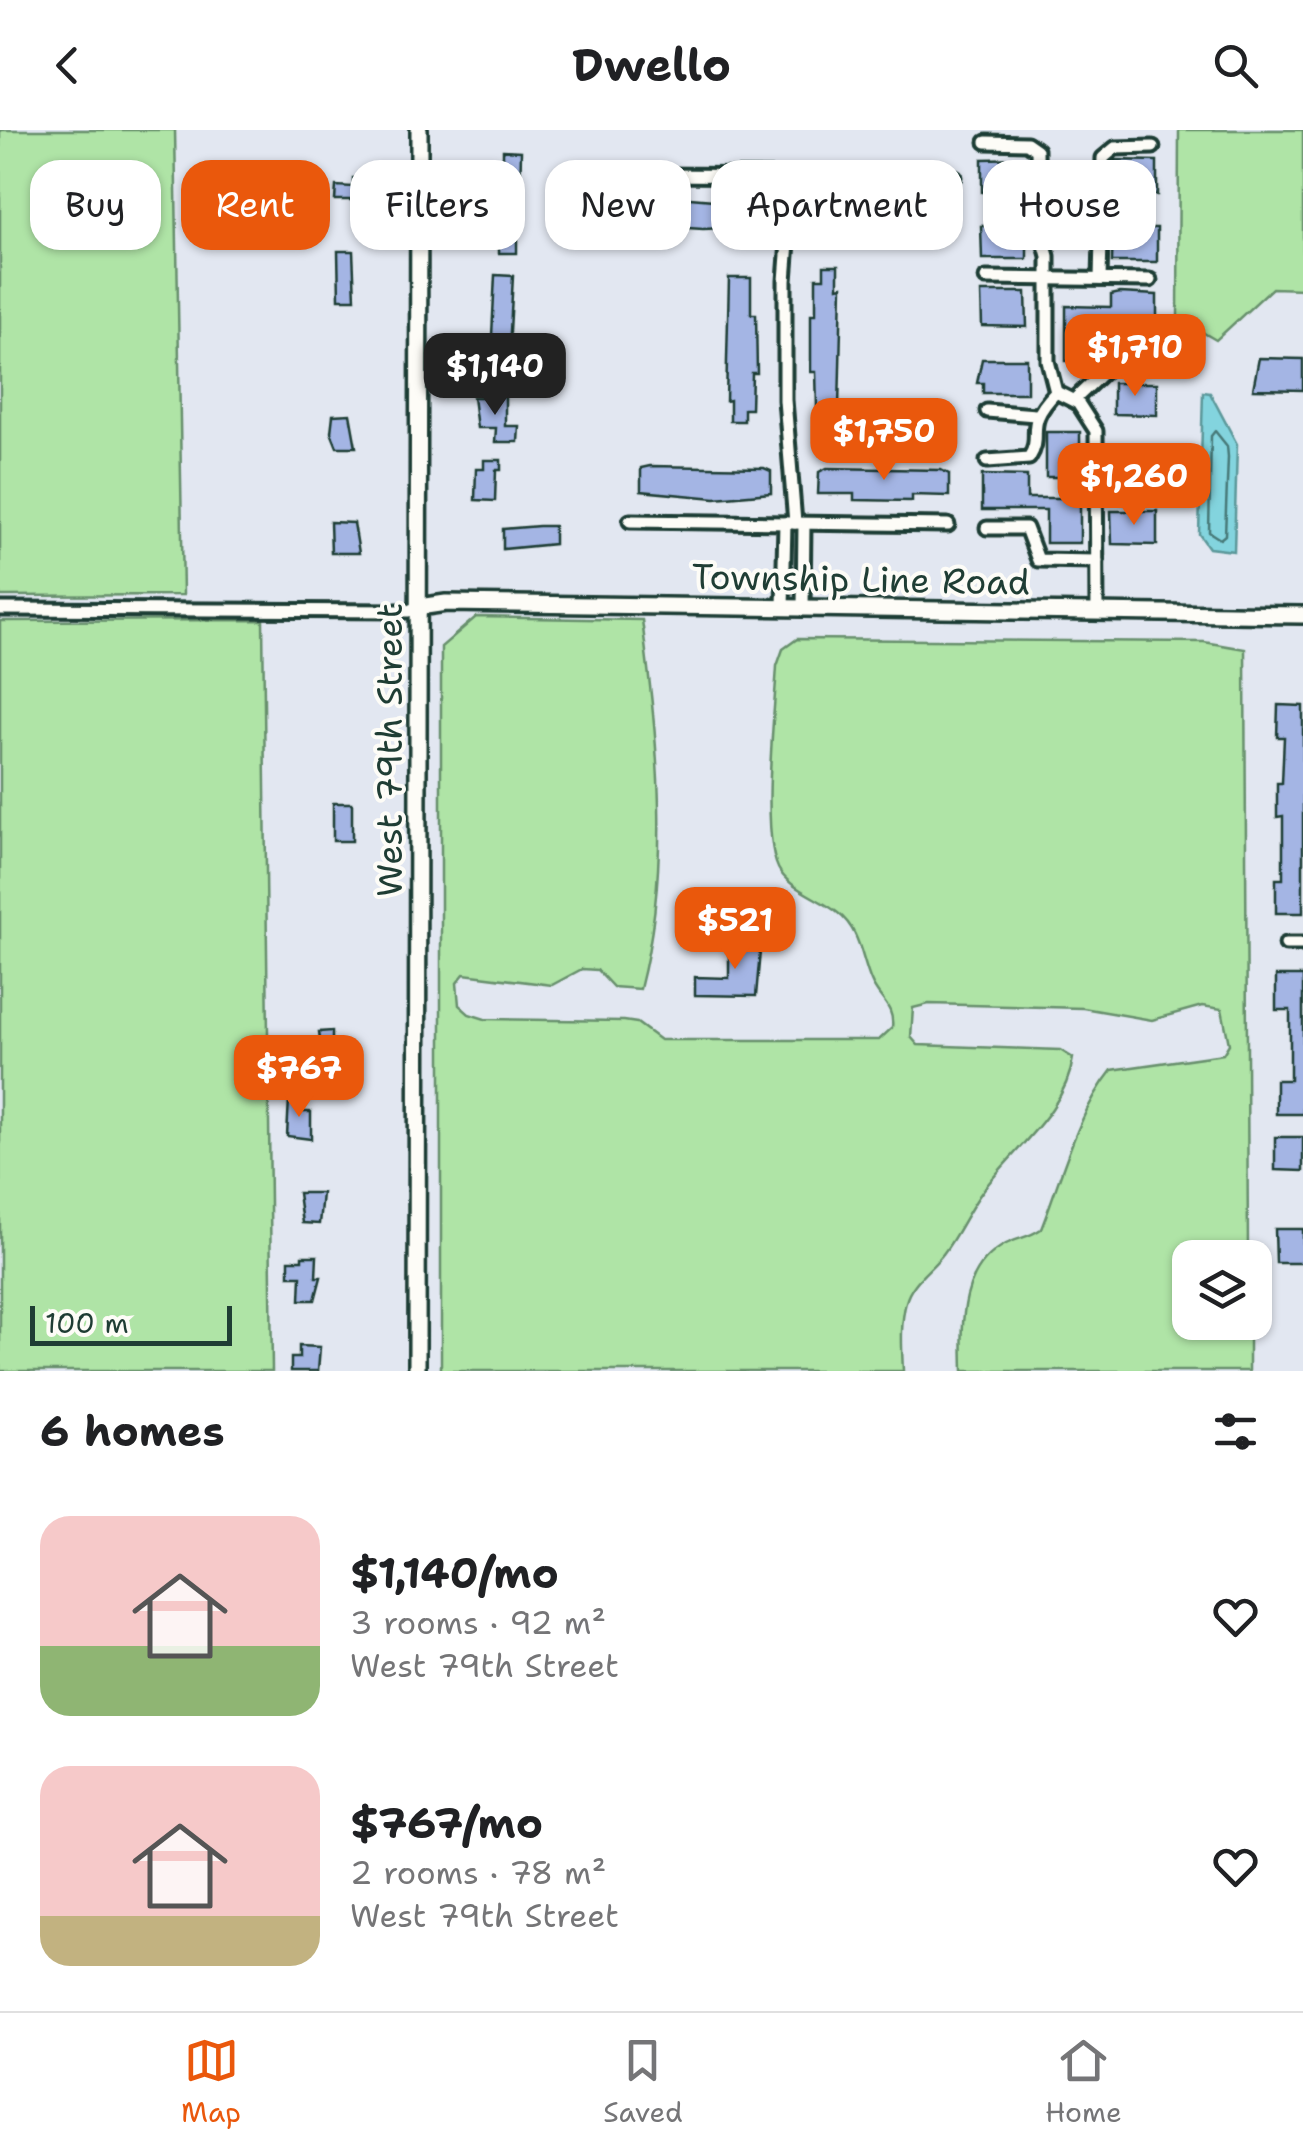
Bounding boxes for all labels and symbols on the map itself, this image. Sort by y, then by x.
pin: $1,710 [1054,314,1216,399]
pin: $1,140 [414,333,576,418]
pin: $1,750 [803,398,965,483]
pin: $1,260 [1053,443,1215,528]
street label: Township Line Road [692,553,1030,605]
street label: West 79th Street [366,603,413,897]
pin: $521 [676,887,794,972]
pin: $767 [240,1035,358,1120]
scale bar [30,1301,232,1346]

